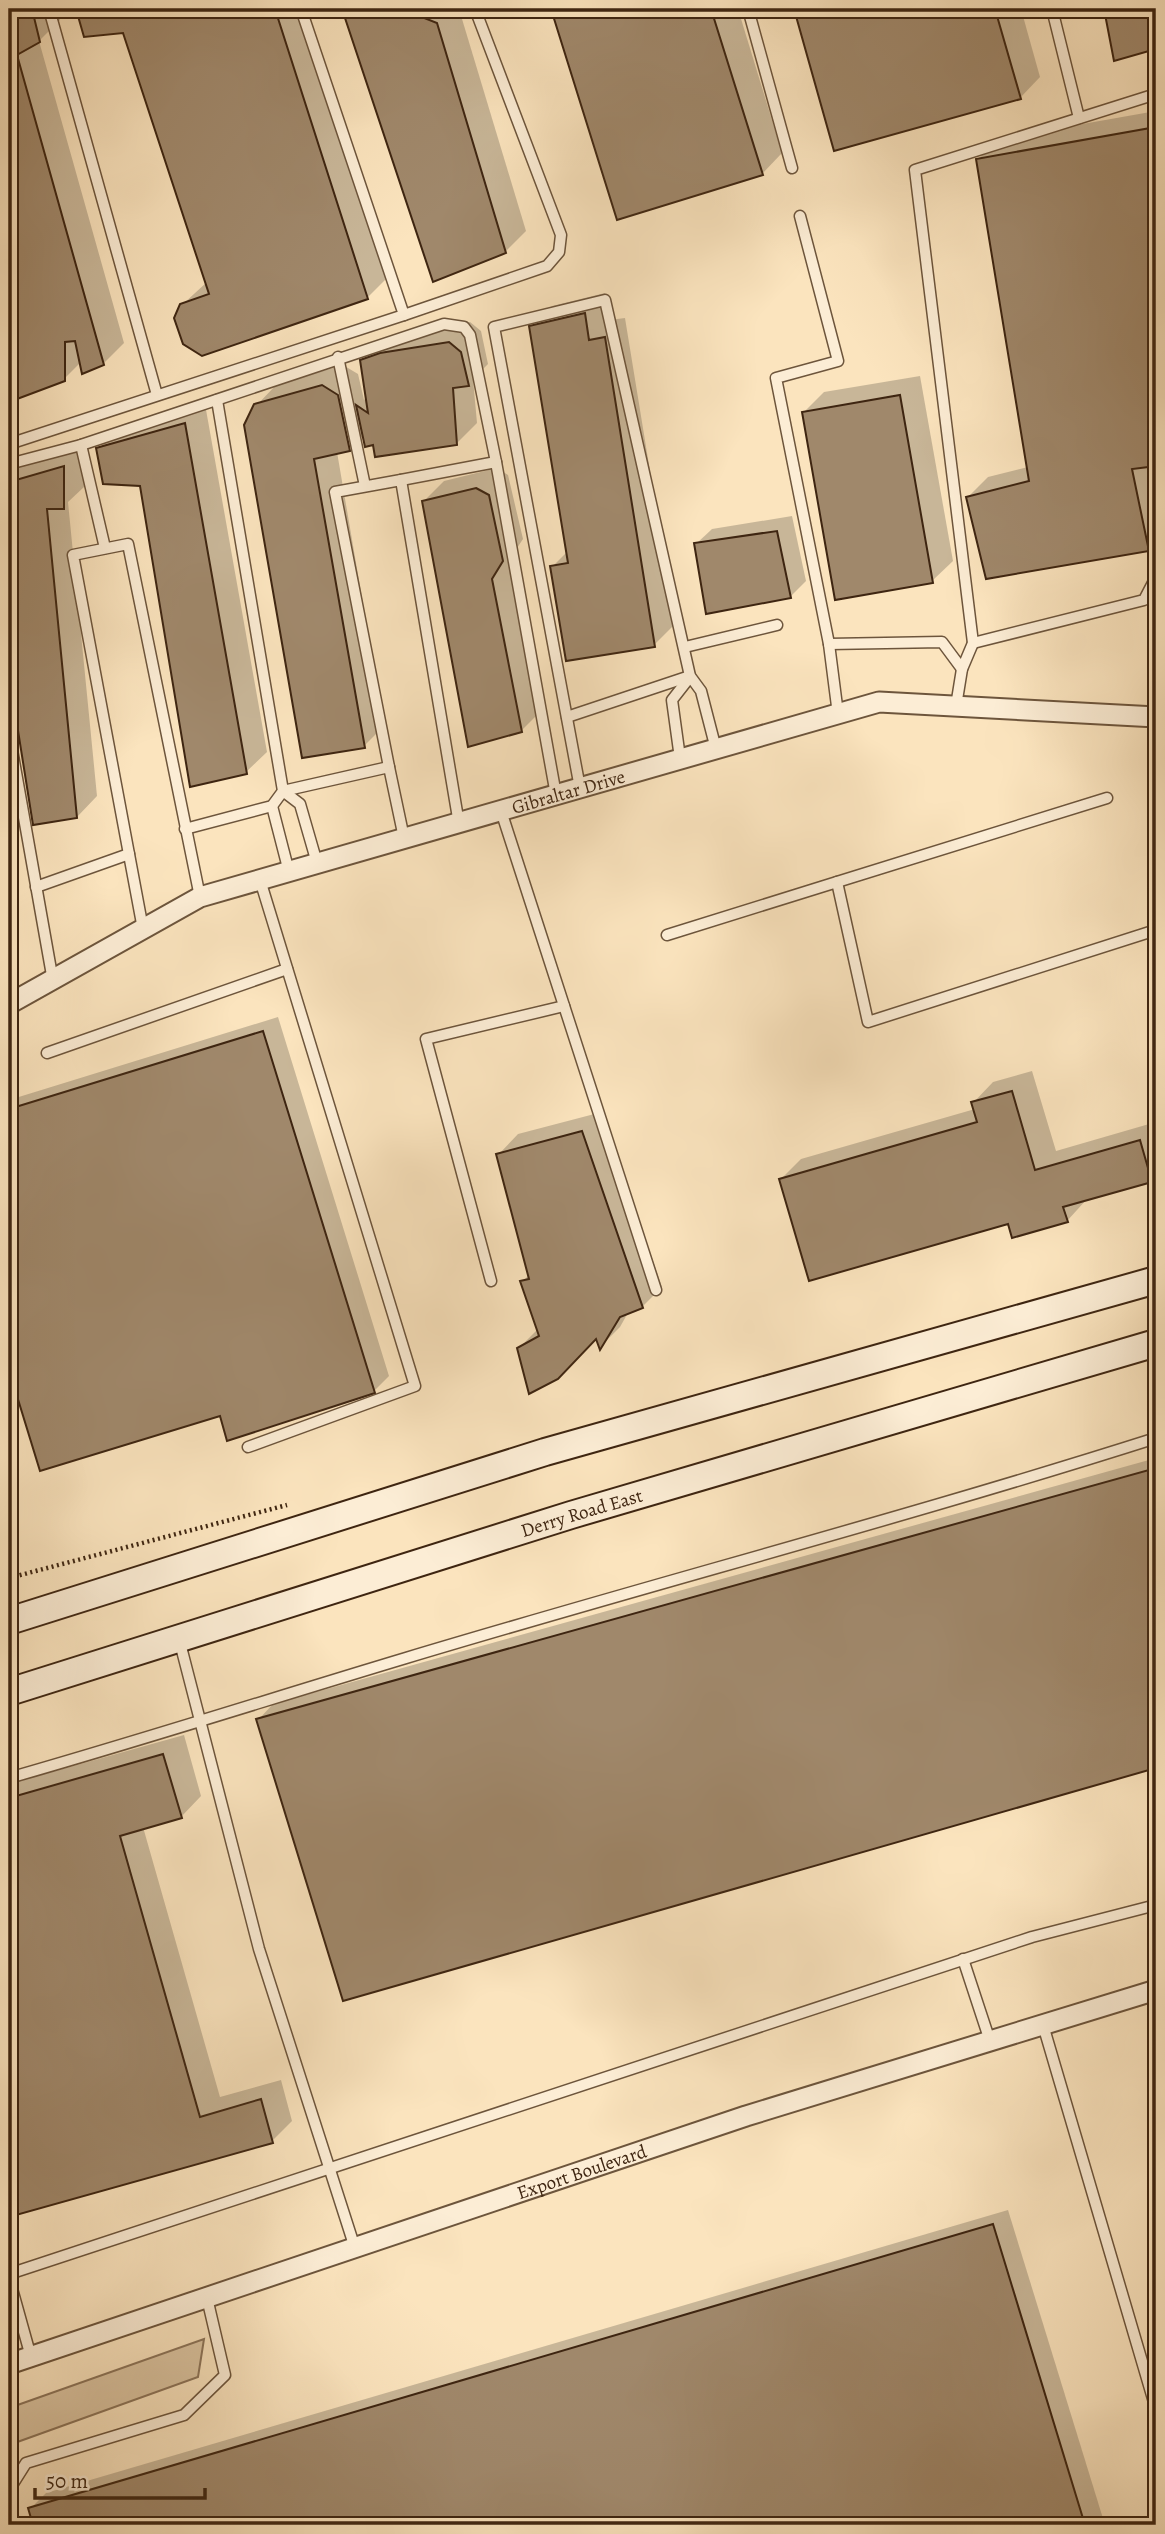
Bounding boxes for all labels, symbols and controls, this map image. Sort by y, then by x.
street label: Gibraltar Drive [509,764,628,821]
street label: Derry Road East [518,1483,646,1544]
street label: Export Boulevard [513,2138,651,2206]
scale bar [35,2457,205,2501]
text: 50 m [46,2467,88,2495]

